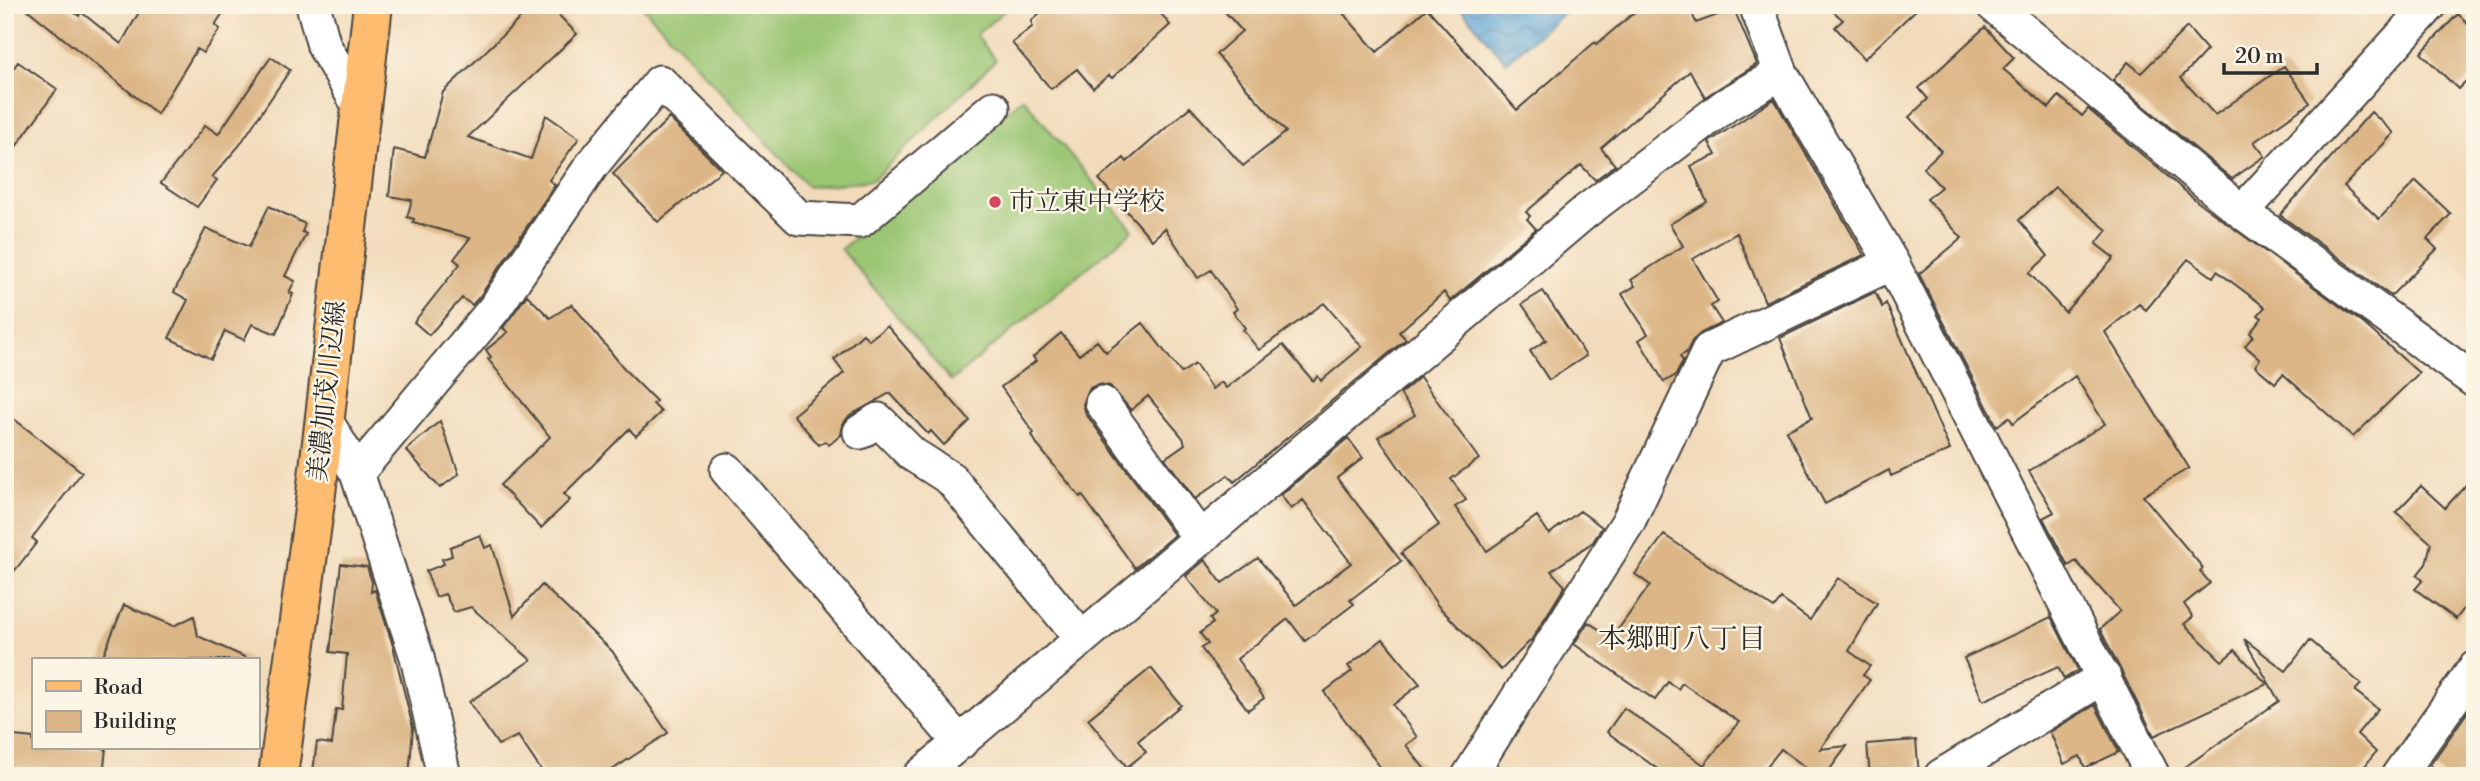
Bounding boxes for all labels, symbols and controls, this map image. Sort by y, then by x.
scale bar [2224,32,2317,76]
text: 20 m [2235,44,2284,70]
place label: 市立東中学校 [1009,186,1165,218]
marker: 市立東中学校 [987,194,1003,210]
street label: 美濃加茂川辺線 [302,299,352,483]
district label: 本郷町八丁目 [1598,622,1766,657]
legend [32,658,259,750]
text: Road [94,675,143,701]
text: Building [93,709,176,735]

